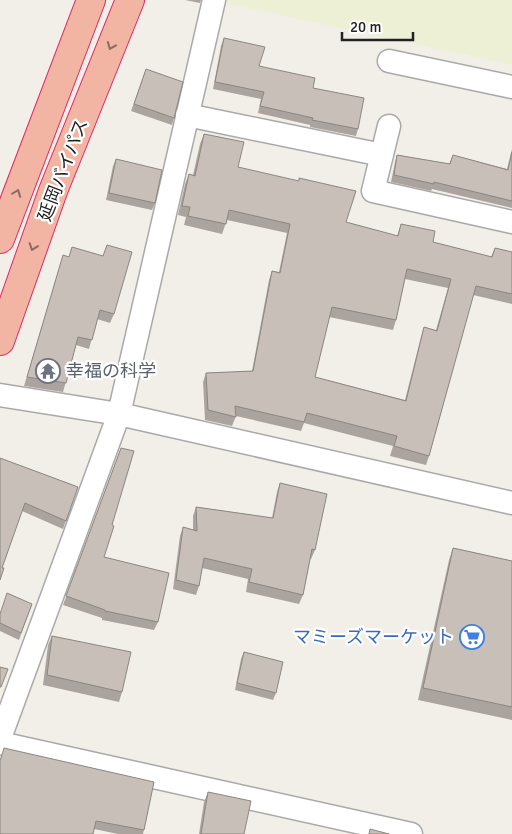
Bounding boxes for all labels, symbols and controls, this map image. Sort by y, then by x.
scale bar [342,10,413,42]
text: 20 m [350,18,381,36]
one-way arrow [107,42,117,50]
street label: 延岡バイパス [33,116,93,224]
one-way arrow [11,189,21,198]
one-way arrow [29,242,39,251]
temple icon: 幸福の科学 [35,358,61,384]
place label: 幸福の科学 [66,360,156,382]
supermarket icon: マミーズマーケット [459,624,485,650]
place label: マミーズマーケット [293,626,454,648]

